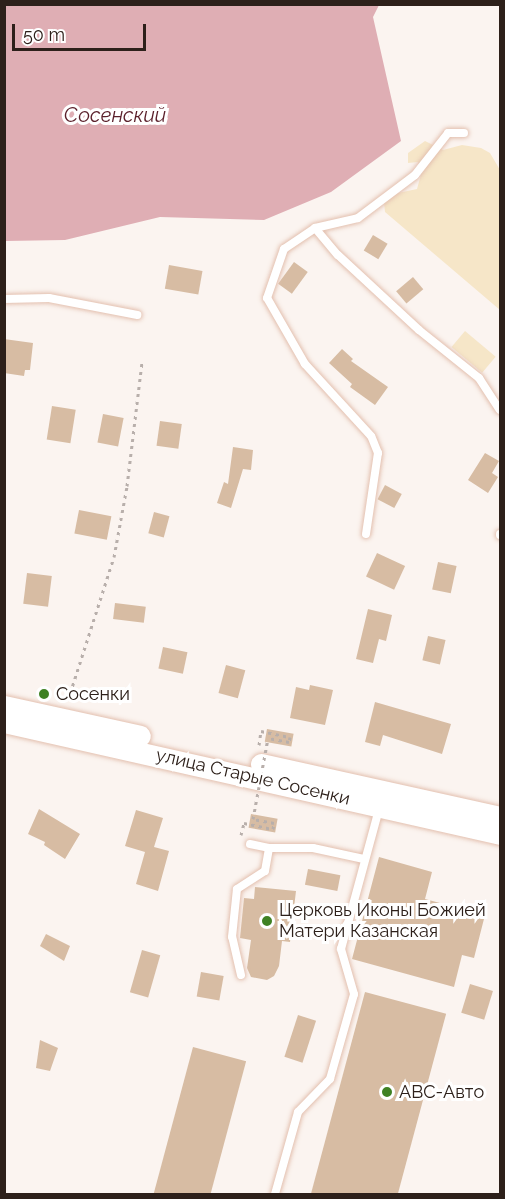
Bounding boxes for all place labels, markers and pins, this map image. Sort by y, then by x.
place label: Сосенки [56,683,130,705]
marker: Сосенки [37,687,51,701]
place label: Церковь Иконы Божией Матери Казанская [279,900,486,942]
marker: Церковь Иконы Божией Матери Казанская [260,914,274,928]
place label: АВС-Авто [399,1081,484,1103]
marker: АВС-Авто [380,1085,394,1099]

